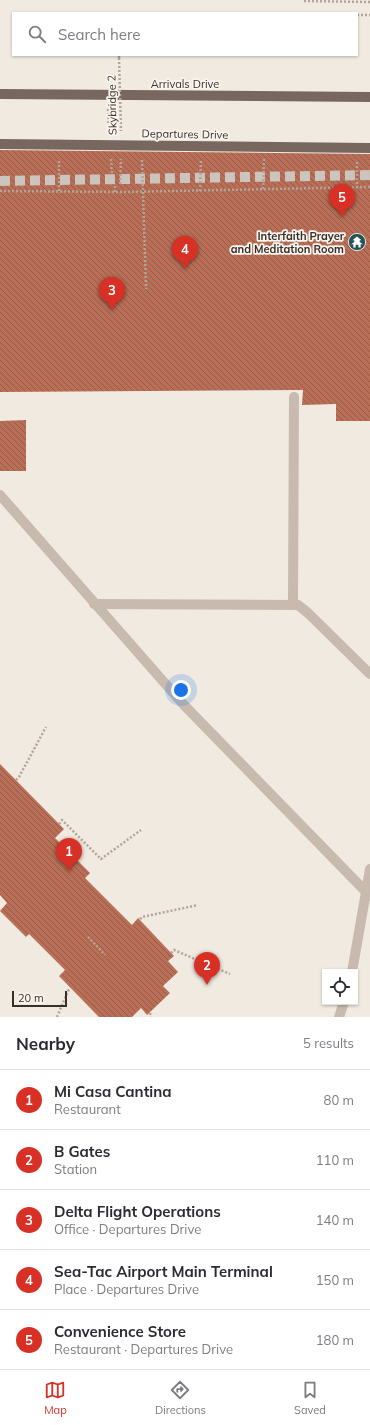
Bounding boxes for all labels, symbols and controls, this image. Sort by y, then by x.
search box [12,12,358,56]
icon: search [26,23,48,45]
text: Search here [58,25,140,44]
street label: Skybridge 2 [104,74,120,135]
street label: Arrivals Drive [151,77,219,91]
street label: Departures Drive [142,126,228,142]
pin: 5 [329,184,355,217]
place label: Interfaith Prayer and Meditation Room [231,229,345,256]
temple icon: Interfaith Prayer and Meditation Room [347,232,367,252]
pin: 4 [172,236,198,269]
pin: 3 [99,277,125,310]
your location [171,680,191,700]
pin: 1 [56,838,82,871]
pin: 2 [194,952,220,985]
map controls [322,969,358,1005]
button: locate [322,969,358,1005]
scale bar [12,989,67,1008]
text: 20 m [18,991,44,1005]
text: Nearby [16,1033,75,1054]
text: 5 results [303,1035,354,1051]
text: Mi Casa Cantina [54,1082,172,1101]
text: 1 [25,1092,33,1108]
text: 80 m [324,1092,354,1108]
text: Restaurant [54,1101,121,1117]
text: B Gates [54,1142,110,1161]
text: 2 [25,1152,33,1168]
text: 110 m [316,1152,354,1168]
text: Station [54,1161,97,1177]
text: Delta Flight Operations [54,1202,221,1221]
text: 3 [25,1212,33,1228]
text: 140 m [316,1212,354,1228]
text: Office · Departures Drive [54,1221,201,1237]
text: Sea-Tac Airport Main Terminal [54,1262,273,1281]
text: 4 [25,1272,33,1288]
text: 150 m [316,1272,354,1288]
text: Place · Departures Drive [54,1281,199,1297]
text: Convenience Store [54,1322,186,1341]
text: 5 [25,1332,33,1348]
text: 180 m [316,1332,354,1348]
text: Restaurant · Departures Drive [54,1341,233,1357]
tab: Map [44,1379,67,1417]
tab: Directions [155,1379,206,1417]
tab: Saved [294,1379,326,1417]

